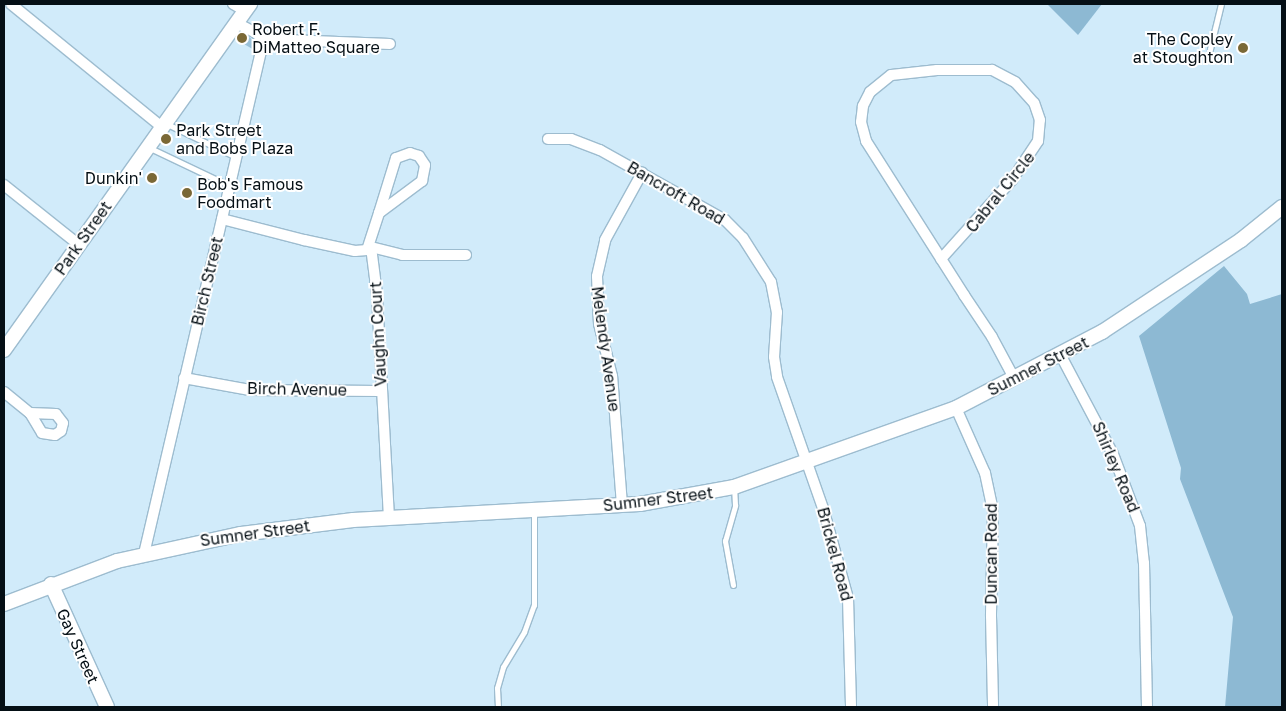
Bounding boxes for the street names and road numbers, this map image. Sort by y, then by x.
street label: Cabral Circle [962,148,1038,236]
street label: Bancroft Road [624,157,728,229]
street label: Park Street [50,197,116,279]
street label: Birch Street [187,235,227,327]
street label: Vaughn Court [366,281,390,387]
street label: Melendy Avenue [588,285,624,413]
street label: Sumner Street [984,332,1092,400]
street label: Birch Avenue [247,379,347,399]
street label: Shirley Road [1088,419,1144,515]
street label: Sumner Street [602,483,714,515]
street label: Duncan Road [981,503,1001,605]
street label: Brickel Road [813,505,857,603]
street label: Sumner Street [199,516,311,550]
street label: Gay Street [53,605,103,687]

